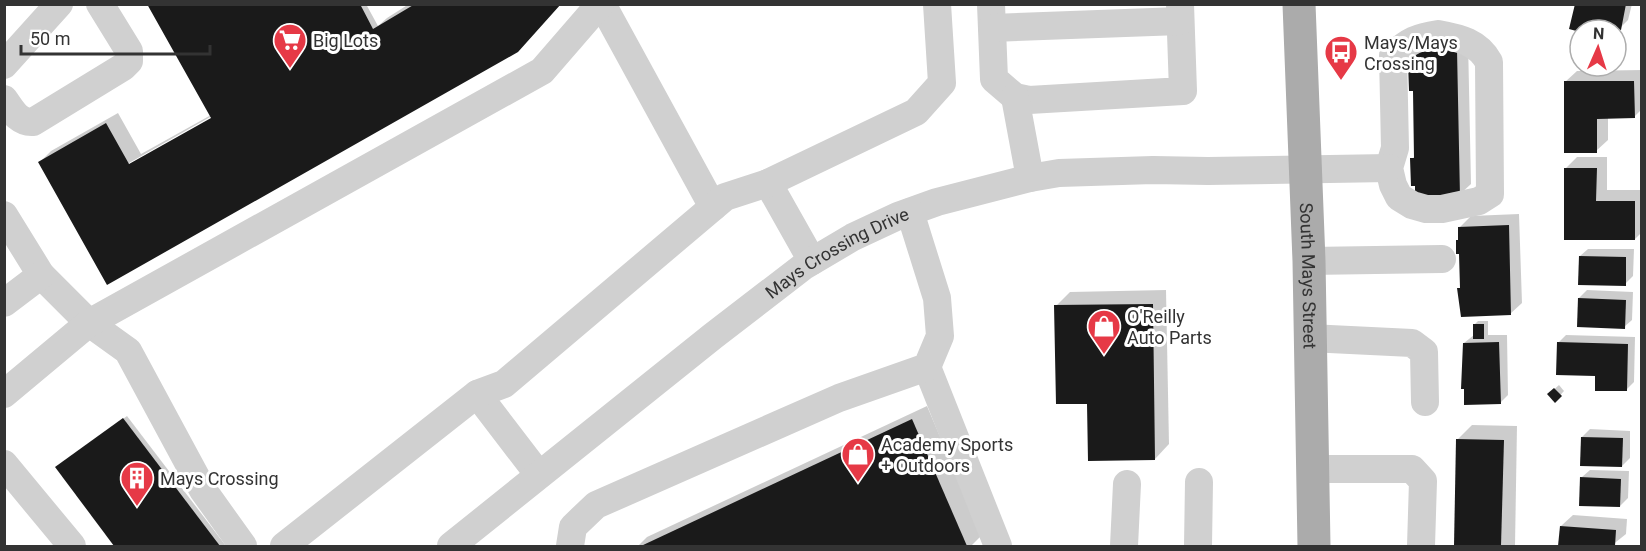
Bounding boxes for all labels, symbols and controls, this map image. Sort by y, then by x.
scale bar [21,18,210,56]
north arrow [1568,18,1628,78]
supermarket icon: Big Lots [272,22,308,69]
text: N [1593,24,1605,43]
text: 50 m [30,28,70,49]
place label: Big Lots [313,30,378,51]
place label: Mays/Mays Crossing [1364,32,1458,74]
bus stop icon: Mays/Mays Crossing [1323,34,1359,81]
street label: South Mays Street [1296,202,1321,349]
street label: Mays Crossing Drive [761,203,912,303]
place label: O'Reilly Auto Parts [1127,306,1212,348]
shop icon: O'Reilly Auto Parts [1086,308,1122,355]
place label: Academy Sports + Outdoors [881,434,1013,476]
shop icon: Academy Sports + Outdoors [840,436,876,483]
building icon: Mays Crossing [119,460,155,507]
place label: Mays Crossing [160,468,279,489]

